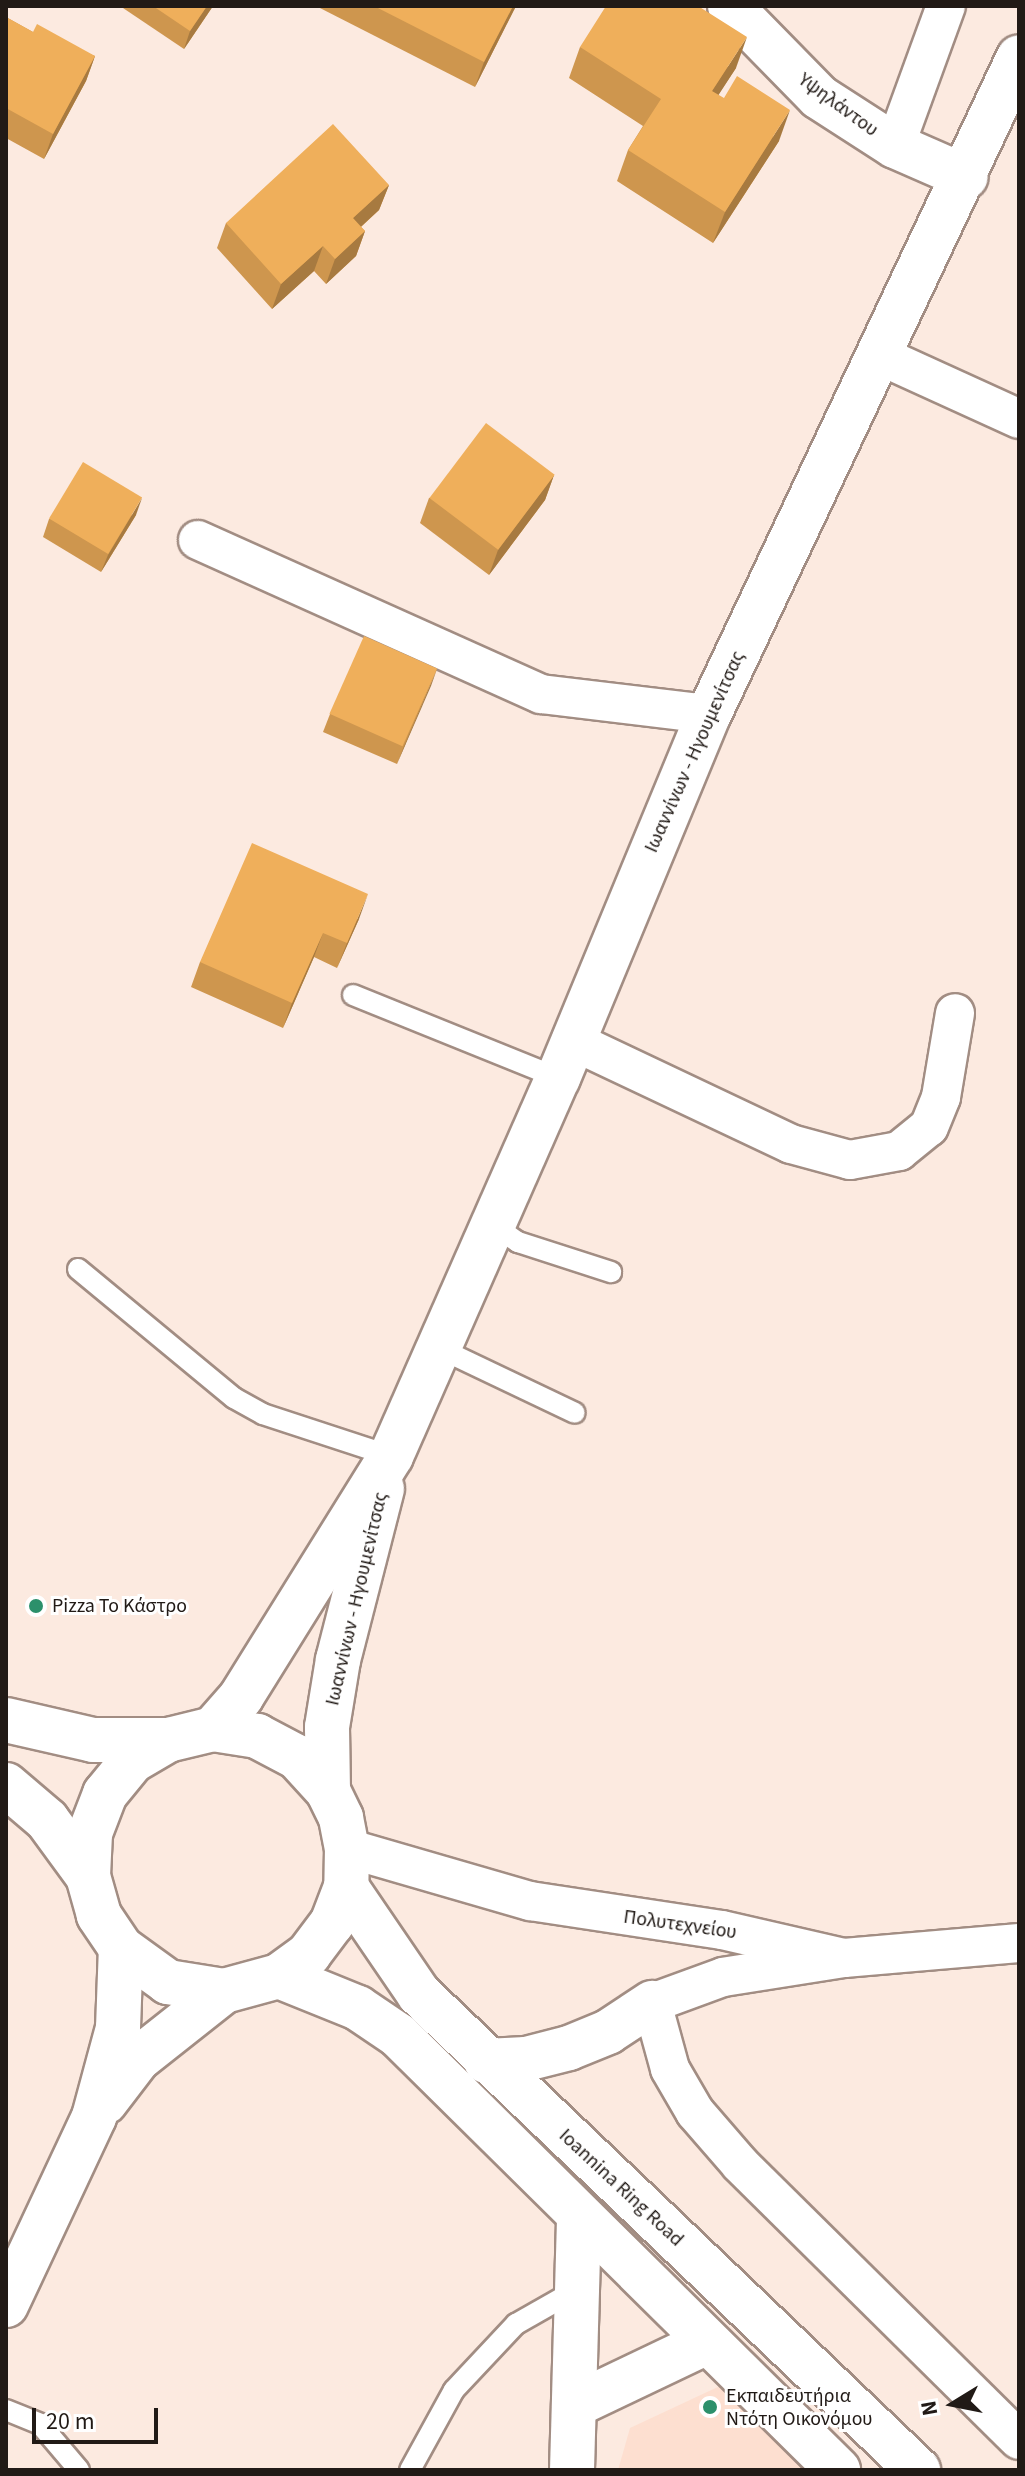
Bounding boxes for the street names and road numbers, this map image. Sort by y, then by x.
street label: Υψηλάντου [793,68,883,142]
street label: Ιωαννίνων - Ηγουμενίτσας [640,647,750,857]
street label: Ιωαννίνων - Ηγουμενίτσας [321,1490,393,1708]
street label: Πολυτεχνείου [622,1905,738,1945]
street label: Ioannina Ring Road [554,2124,688,2252]

